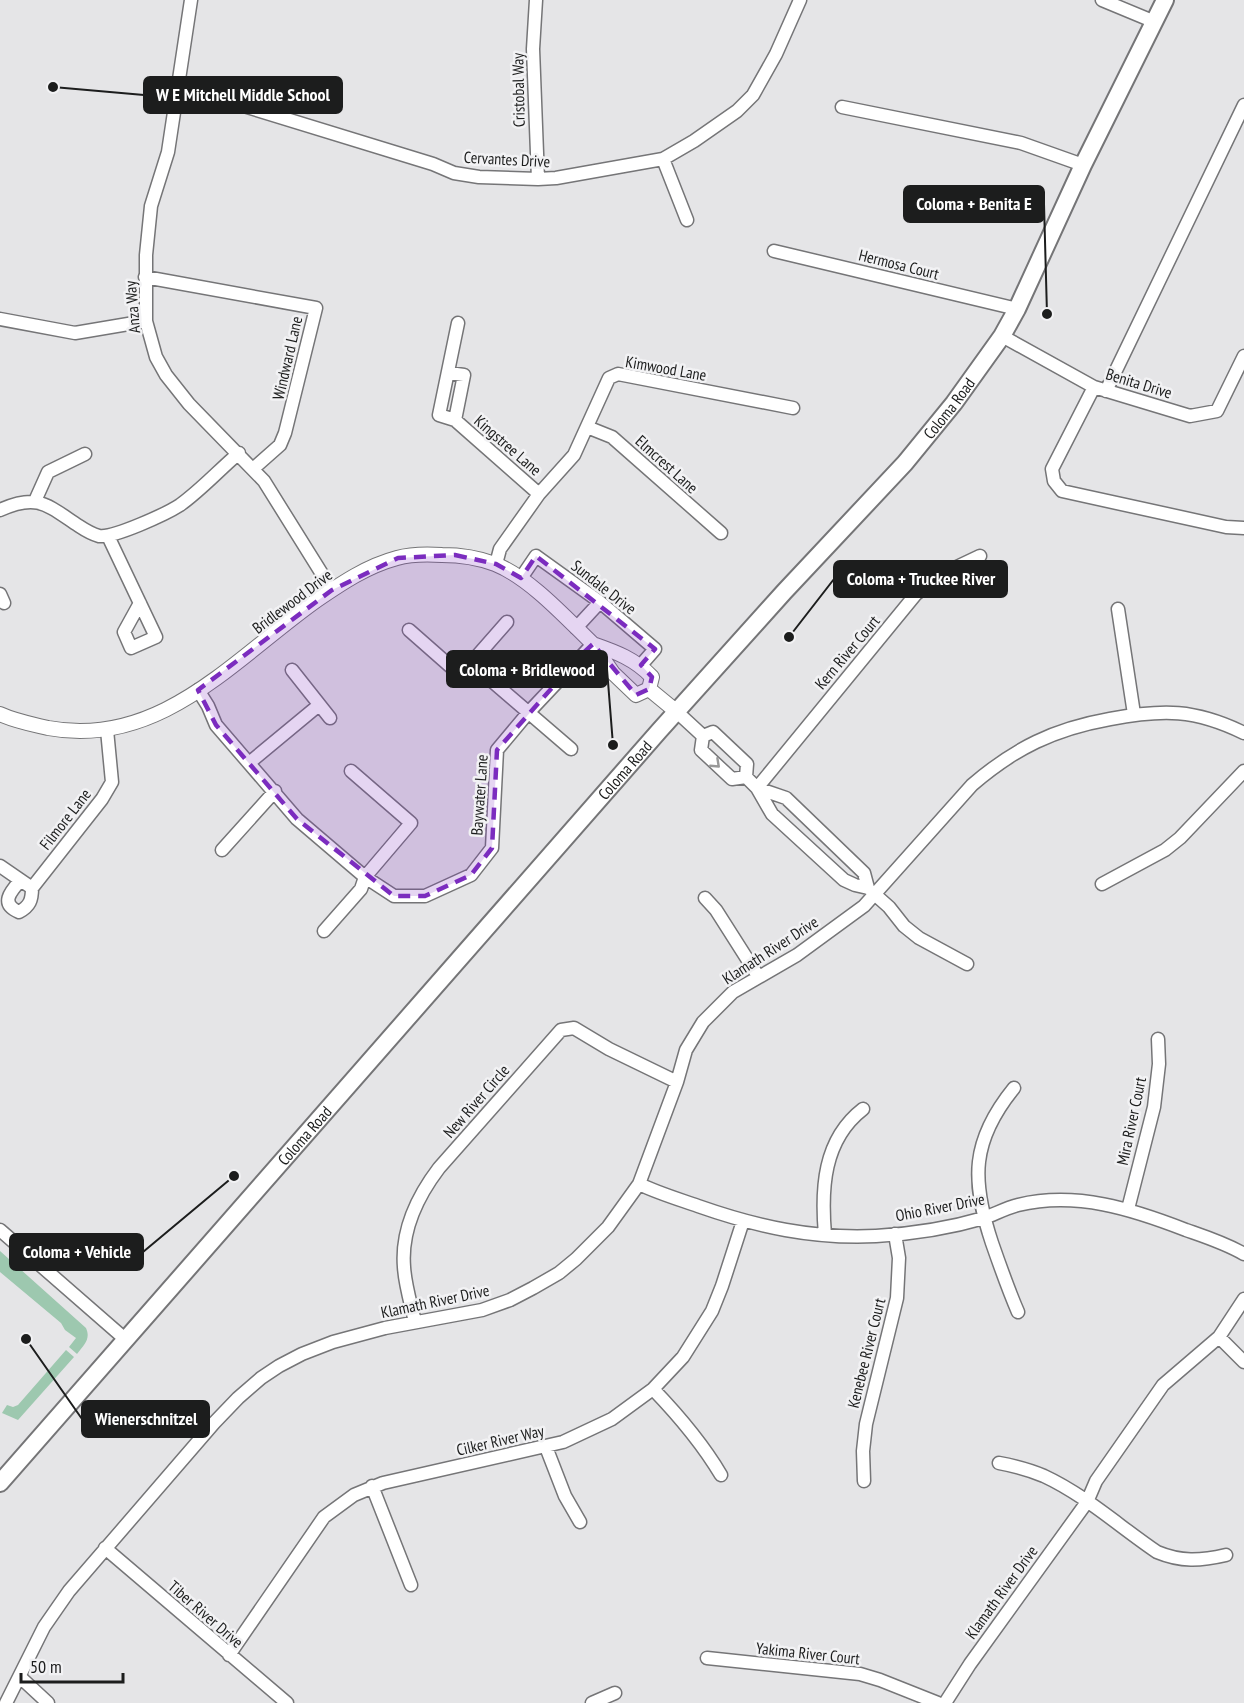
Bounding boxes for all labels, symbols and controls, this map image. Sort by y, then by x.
street label: Cristobal Way [507,53,529,127]
callout: W E Mitchell Middle School [144,77,342,113]
text: W E Mitchell Middle School [155,83,331,106]
street label: Cervantes Drive [463,147,551,171]
callout: Coloma + Benita E [904,186,1044,222]
text: Coloma + Benita E [916,192,1032,215]
street label: Hermosa Court [857,244,942,284]
street label: Anza Way [120,280,144,334]
street label: Windward Lane [268,314,306,402]
street label: Kimwood Lane [624,351,708,385]
street label: Benita Drive [1104,364,1174,402]
street label: Coloma Road [919,374,979,443]
street label: Kingstree Lane [470,410,546,480]
street label: Elmcrest Lane [632,431,702,497]
street label: Sundale Drive [568,555,640,619]
callout: Coloma + Truckee River [834,561,1007,597]
street label: Bridlewood Drive [248,564,336,638]
text: Coloma + Truckee River [847,567,996,590]
street label: Kern River Court [810,611,884,693]
callout: Coloma + Bridlewood [447,651,607,687]
text: Coloma + Bridlewood [459,658,595,681]
street label: Coloma Road [594,736,656,804]
street label: Baywater Lane [466,754,492,836]
one-way arrow [709,757,720,768]
street label: Filmore Lane [35,784,95,854]
street label: Klamath River Drive [718,912,822,988]
street label: New River Circle [439,1060,513,1142]
street label: Mira River Court [1112,1075,1150,1167]
street label: Coloma Road [273,1102,336,1169]
street label: Ohio River Drive [894,1189,986,1225]
callout: Coloma + Vehicle [10,1234,143,1270]
text: Coloma + Vehicle [23,1240,132,1263]
street label: Klamath River Drive [379,1280,491,1322]
street label: Kenebee River Court [843,1295,889,1410]
callout: Wienerschnitzel [82,1401,209,1437]
text: Wienerschnitzel [94,1407,198,1430]
street label: Cilker River Way [454,1420,546,1460]
street label: Klamath River Drive [960,1541,1042,1643]
street label: Tiber River Drive [164,1576,248,1652]
street label: Yakima River Court [755,1638,861,1668]
scale bar [21,1646,123,1684]
text: 50 m [30,1655,62,1678]

